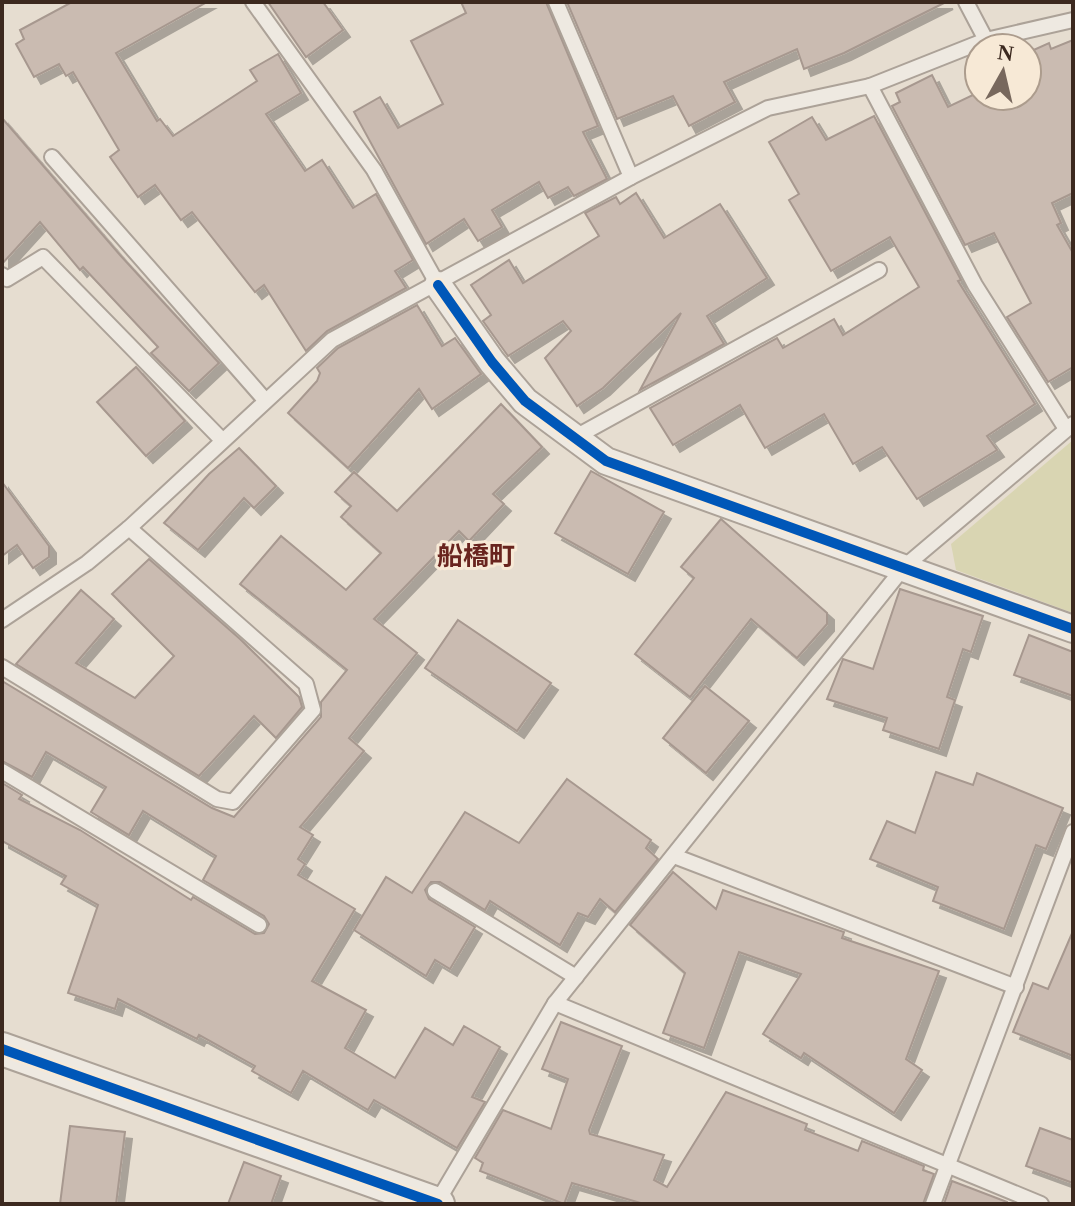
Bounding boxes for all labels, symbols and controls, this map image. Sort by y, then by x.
north arrow [963,32,1043,112]
text: N [996,39,1015,66]
district label: 船橋町 [437,542,515,571]

